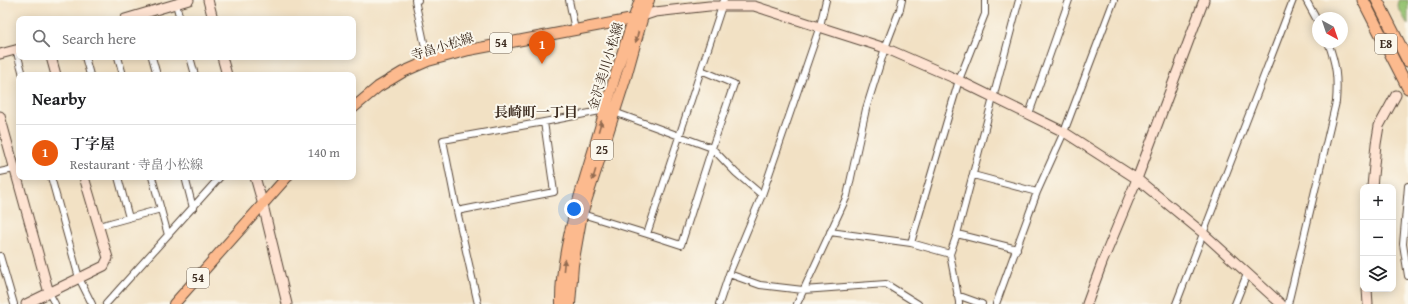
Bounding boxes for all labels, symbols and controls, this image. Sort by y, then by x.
north arrow [1312,12,1348,48]
search box [16,16,356,60]
street label: 金沢美川小松線 [583,20,628,112]
icon: search [30,27,52,49]
text: Search here [62,28,136,49]
street label: 寺畠小松線 [408,28,476,65]
pin: 1 [529,31,555,64]
one-way arrow [634,31,640,43]
road number: 54 [490,33,512,53]
road number: E8 [1375,34,1397,54]
text: Nearby [32,86,86,111]
district label: 長崎町一丁目 [494,102,578,122]
one-way arrow [597,120,603,132]
text: 丁字屋 [70,133,115,154]
road number: 25 [591,140,613,160]
text: 1 [42,143,48,162]
text: 140 m [308,143,340,162]
text: Restaurant · 寺畠小松線 [70,155,203,174]
one-way arrow [591,169,597,181]
map controls [1360,184,1396,292]
button: + [1360,184,1396,220]
your location [564,199,584,219]
button: − [1360,220,1396,256]
button: layers [1360,256,1396,292]
one-way arrow [561,259,567,271]
road number: 54 [187,268,209,288]

